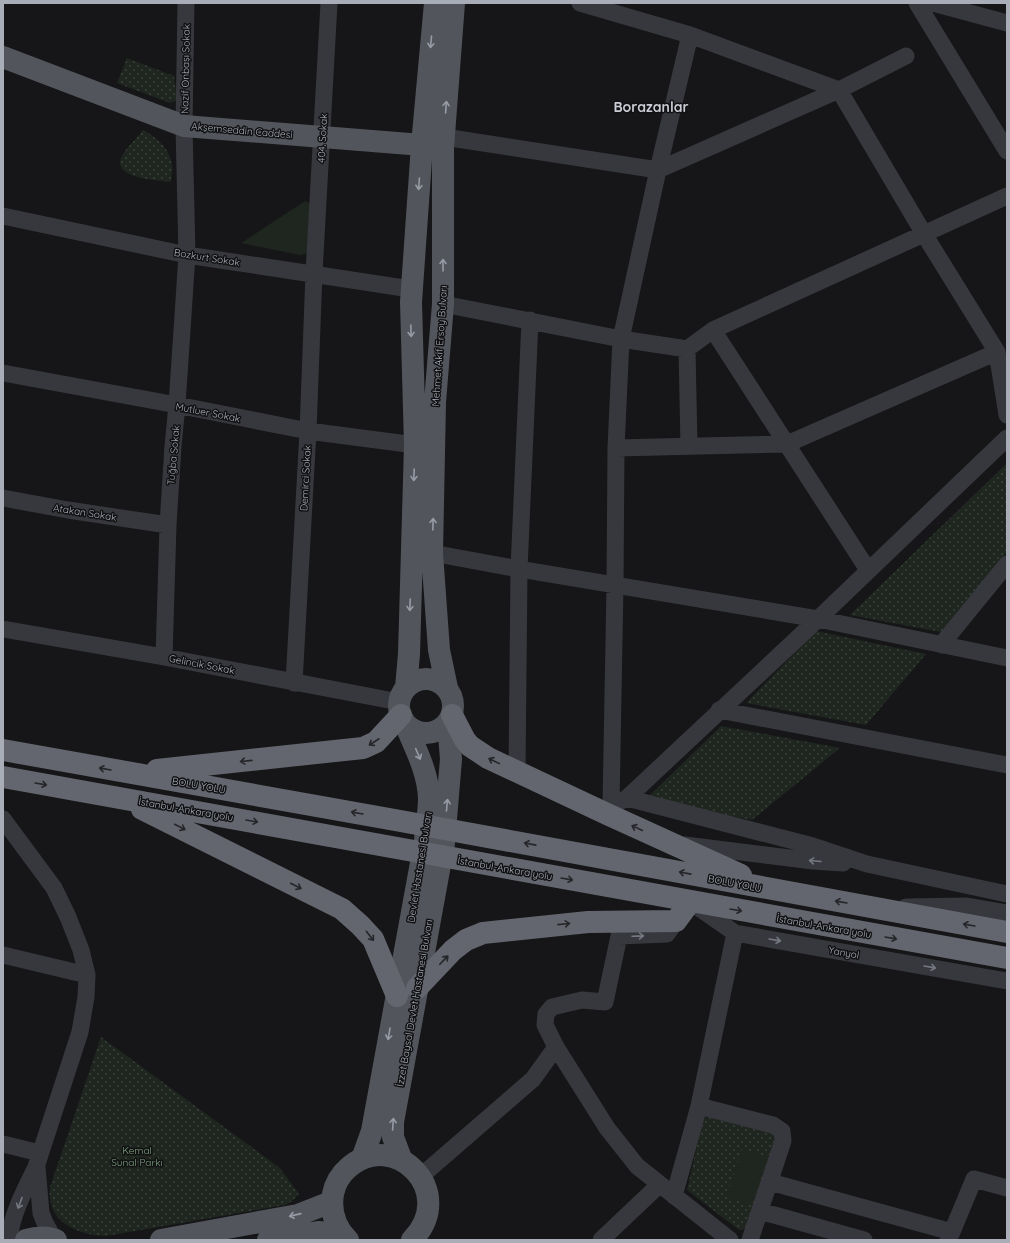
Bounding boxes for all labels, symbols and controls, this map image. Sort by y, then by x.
street label: Nazif Onbaşı Sokak [178,24,193,114]
one-way arrow [428,35,435,48]
district label: Borazanlar [613,98,689,116]
one-way arrow [442,101,449,114]
street label: 404. Sokak [315,113,330,163]
street label: Akşemseddin Caddesi [191,120,293,141]
one-way arrow [415,177,422,190]
street label: Bozkurt Sokak [173,246,241,269]
one-way arrow [439,259,447,272]
street label: Mehmet Akif Ersoy Bulvarı [429,285,450,407]
one-way arrow [408,324,415,337]
street label: Mutluer Sokak [174,400,241,425]
street label: Tuğba Sokak [164,425,183,485]
street label: Demirci Sokak [297,445,314,511]
one-way arrow [410,468,418,481]
street label: Atakan Sokak [52,501,118,524]
one-way arrow [429,518,437,531]
one-way arrow [406,598,414,611]
street label: Gelincik Sokak [168,652,236,677]
one-way arrow [368,738,379,746]
one-way arrow [415,748,422,760]
one-way arrow [240,757,253,764]
one-way arrow [488,757,500,764]
one-way arrow [99,764,112,772]
street label: BOLU YOLU [171,774,227,797]
one-way arrow [35,780,48,788]
street label: İstanbul-Ankara yolu [137,795,234,824]
one-way arrow [444,799,451,812]
one-way arrow [351,809,364,817]
street label: Devlet Hastanesi Bulvarı [404,811,435,923]
one-way arrow [245,817,258,825]
one-way arrow [173,824,185,832]
one-way arrow [631,824,643,831]
one-way arrow [524,840,537,848]
street label: İstanbul-Ankara yolu [456,854,553,883]
one-way arrow [809,857,822,864]
one-way arrow [679,869,692,877]
street label: BOLU YOLU [707,872,763,895]
one-way arrow [560,876,573,884]
one-way arrow [289,883,301,890]
one-way arrow [835,898,848,906]
one-way arrow [729,907,742,915]
street label: İstanbul-Ankara yolu [775,912,872,941]
street label: İzzet Baysal Devlet Hastanesi Bulvarı [393,918,436,1088]
one-way arrow [557,920,570,928]
one-way arrow [963,921,976,929]
one-way arrow [365,931,374,942]
one-way arrow [631,932,644,939]
one-way arrow [884,934,897,942]
one-way arrow [768,936,781,944]
street label: Yanyol [828,943,860,962]
one-way arrow [439,955,449,965]
one-way arrow [923,964,936,972]
one-way arrow [385,1027,393,1040]
one-way arrow [389,1118,396,1131]
park label: Kemal Sunal Parkı [111,1144,163,1169]
one-way arrow [16,1196,24,1208]
one-way arrow [289,1212,302,1220]

